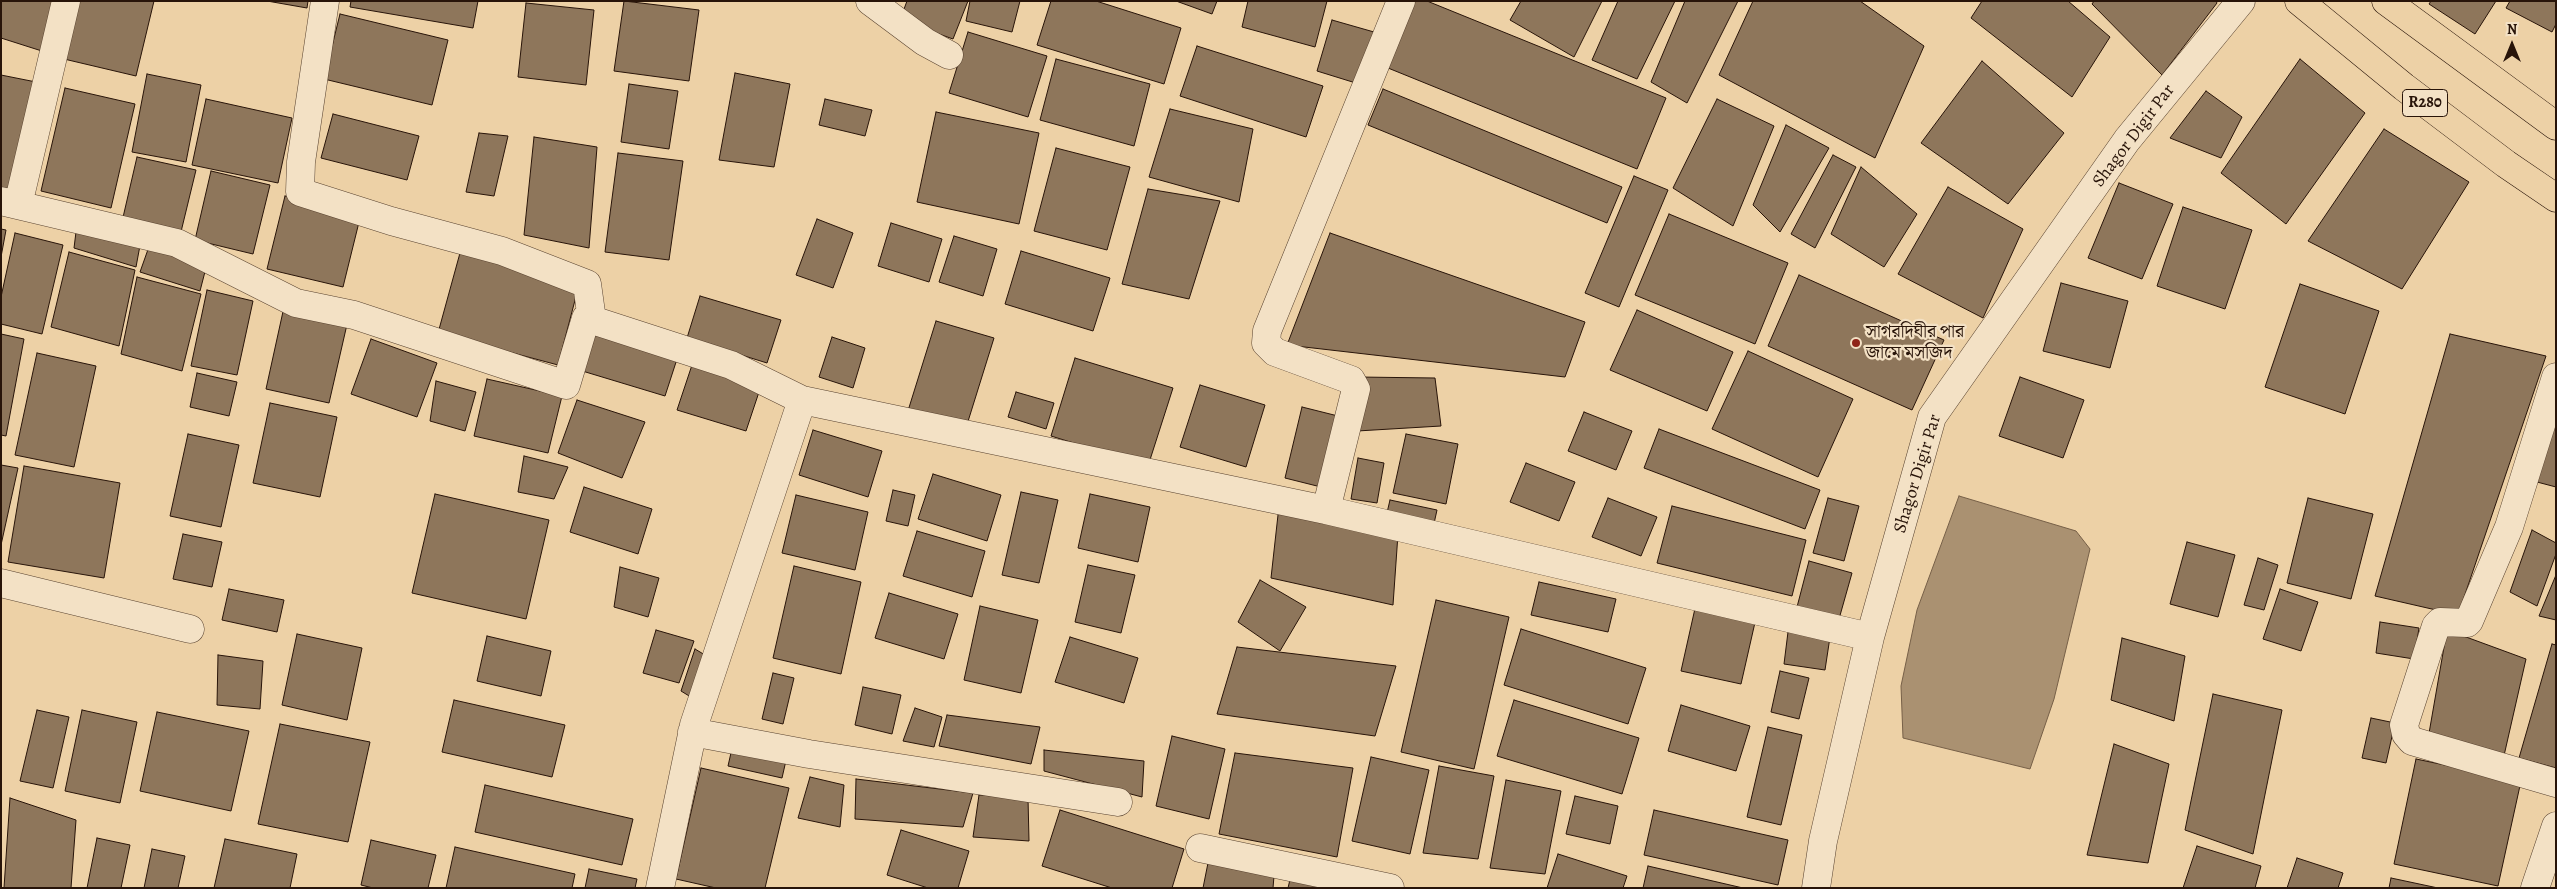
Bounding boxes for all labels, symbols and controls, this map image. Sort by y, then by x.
north arrow [2487,20,2537,70]
text: N [2507,20,2517,39]
street label: Shagor Digir Par [2088,80,2180,192]
road number: R280 [2402,90,2448,116]
place label: সাগরদিঘীর পার জামে মসজিদ [1866,322,1964,364]
marker: সাগরদিঘীর পার জামে মসজিদ [1850,337,1862,349]
street label: Shagor Digir Par [1890,412,1946,536]

